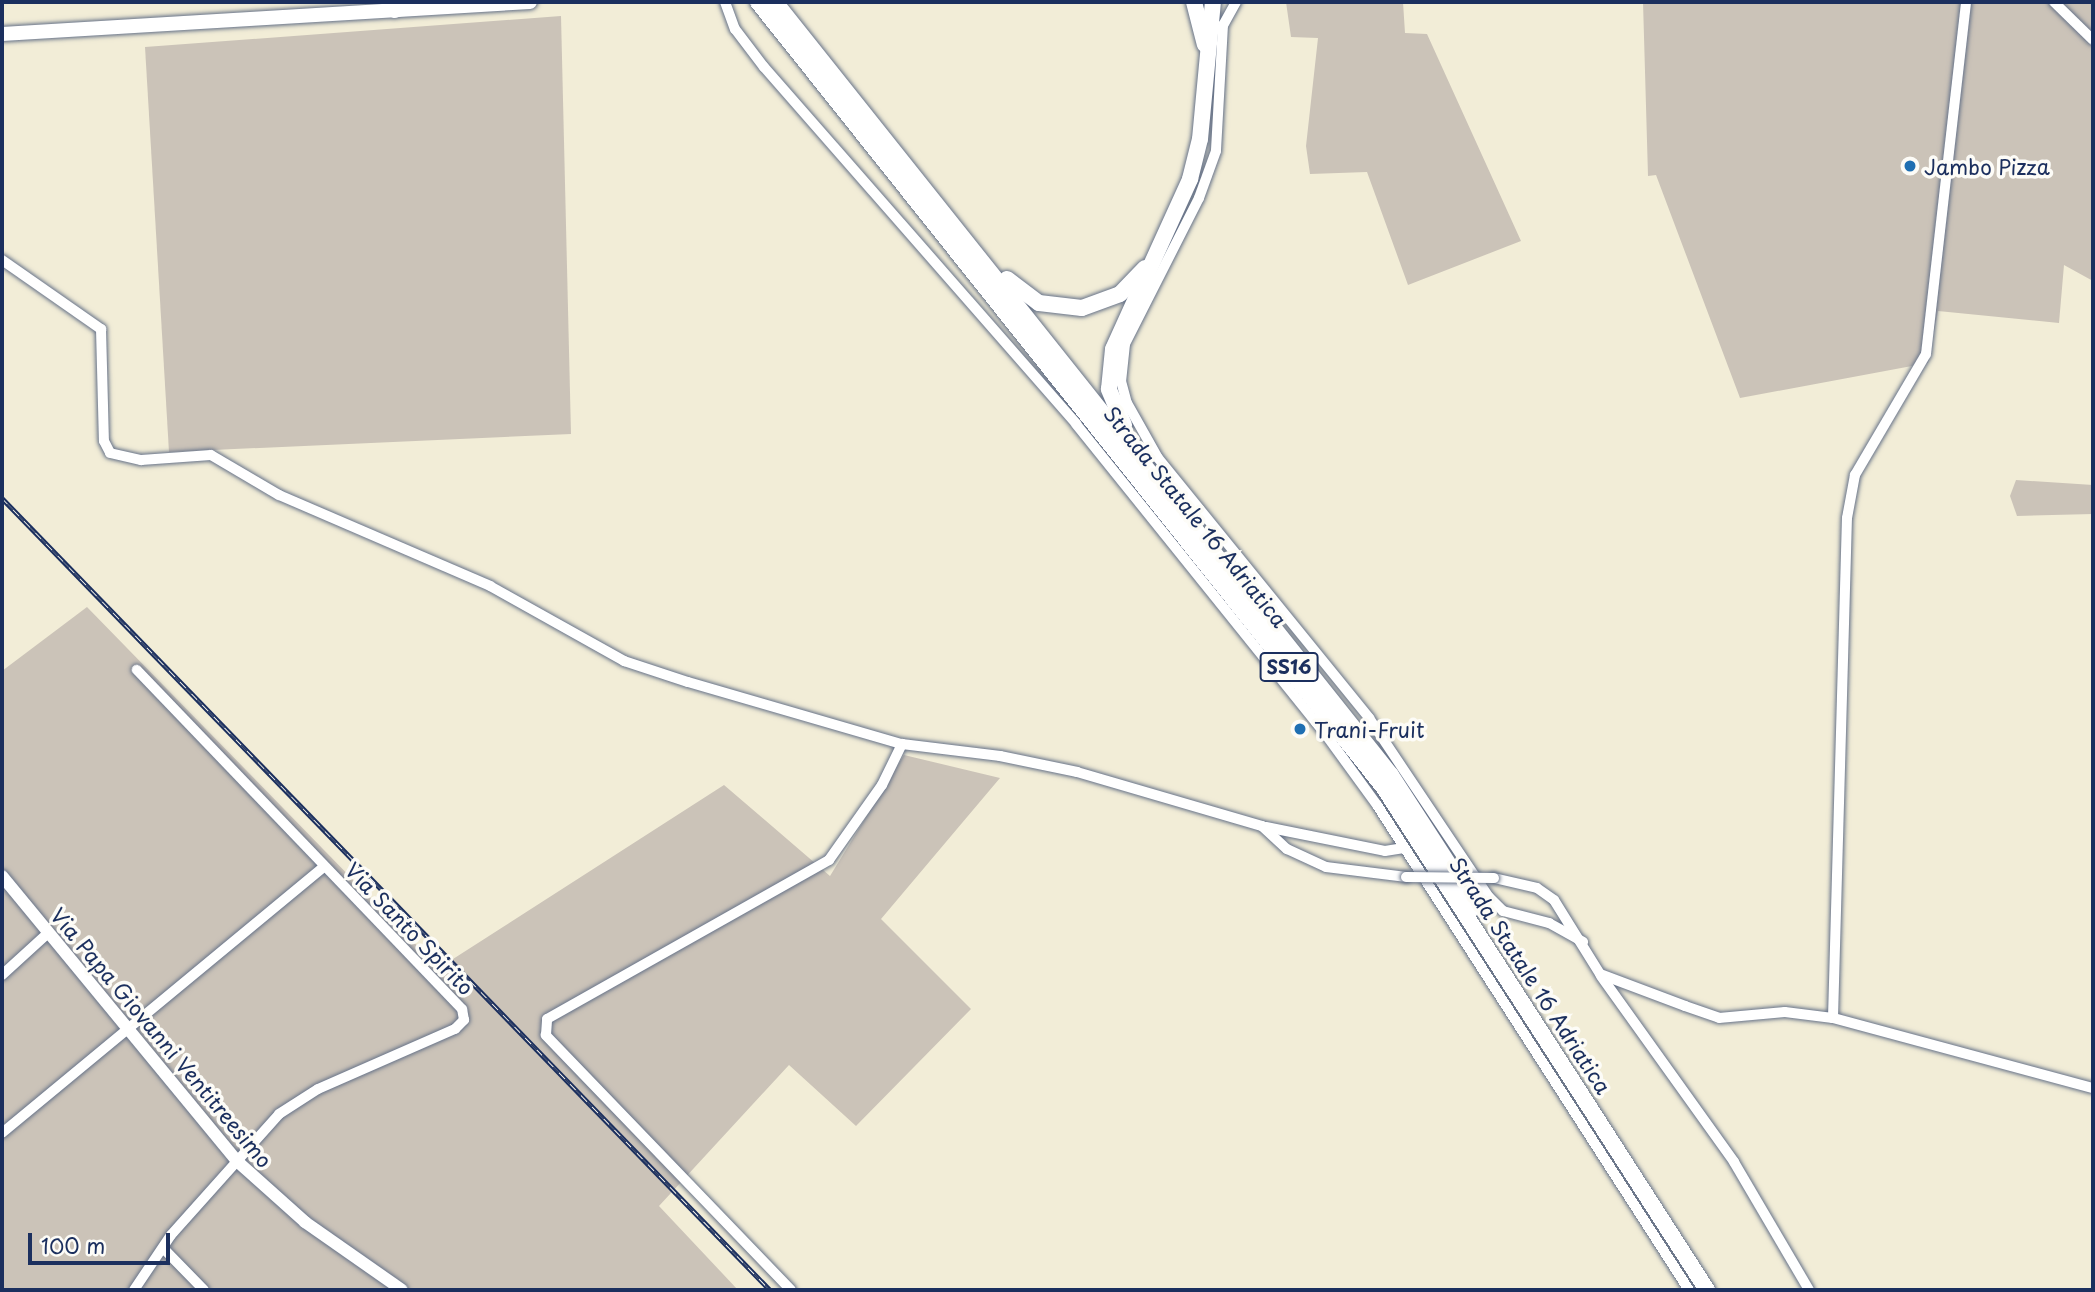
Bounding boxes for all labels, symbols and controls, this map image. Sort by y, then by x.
place label: Jambo Pizza [1924,153,2050,179]
marker: Jambo Pizza [1902,158,1918,174]
street label: Strada Statale 16 Adriatica [1097,398,1295,634]
road number: SS16 [1259,652,1319,682]
place label: Trani-Fruit [1314,716,1425,742]
marker: Trani-Fruit [1292,721,1308,737]
street label: Strada Statale 16 Adriatica [1444,850,1618,1100]
street label: Via Santo Spirito [341,858,479,998]
street label: Via Papa Giovanni Ventitreesimo [46,902,278,1172]
scale bar [32,1218,173,1262]
text: 100 m [41,1229,105,1261]

